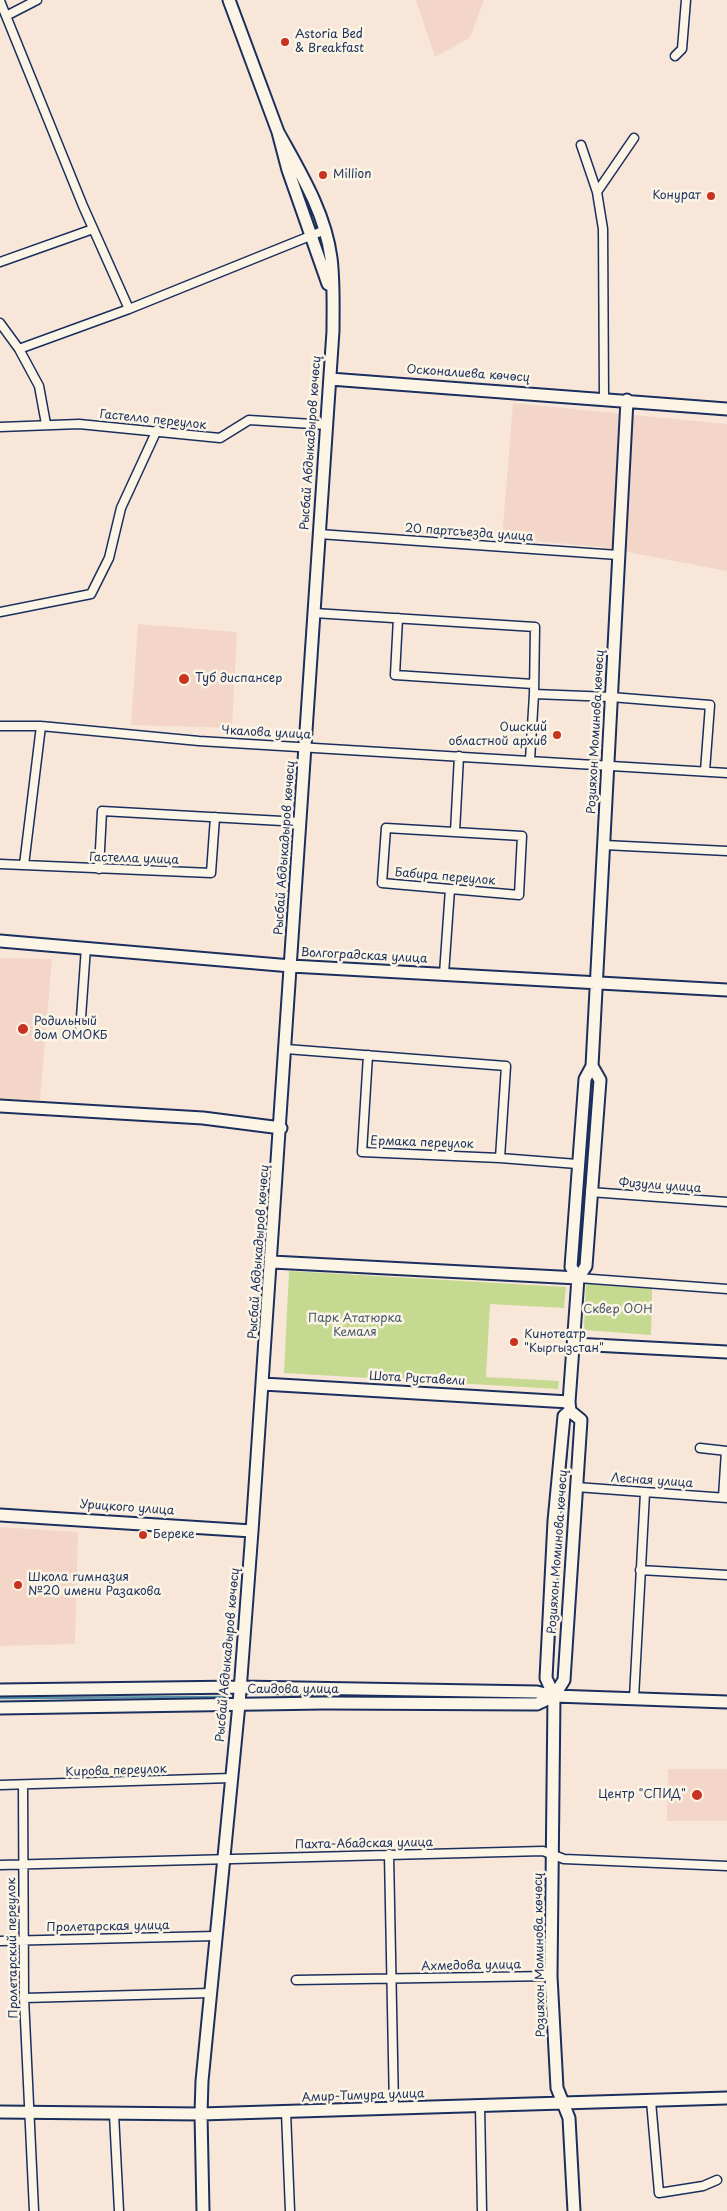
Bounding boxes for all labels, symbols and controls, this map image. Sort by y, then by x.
place label: Astoria Bed & Breakfast [295,28,364,56]
marker: Astoria Bed & Breakfast [279,36,291,48]
place label: Million [333,168,371,182]
marker: Million [317,169,329,181]
place label: Конурат [653,189,701,203]
marker: Конурат [705,190,717,202]
street label: Рысбай Абдыкадыров көчөсү [298,355,324,531]
street label: Осконалиева көчөсү [406,363,530,385]
street label: Гастелло переулок [99,407,207,433]
street label: 20 партсъезда улица [404,521,534,545]
street label: Розияхон Моминова көчөсү [585,649,607,815]
marker: Туб диспансер [177,672,191,686]
place label: Туб диспансер [195,672,282,686]
place label: Ошский областной архив [448,721,547,749]
street label: Чкалова улица [221,723,311,743]
marker: Ошский областной архив [551,729,563,741]
street label: Рысбай Абдыкадыров көчөсү [272,760,298,936]
street label: Гастелла улица [89,850,179,868]
street label: Бабира переулок [394,865,496,889]
street label: Волгоградская улица [300,945,428,967]
place label: Родильный дом ОМОКБ [34,1015,107,1043]
marker: Родильный дом ОМОКБ [16,1022,30,1036]
street label: Ермака переулок [370,1134,474,1152]
street label: Рысбай Абдыкадыров көчөсү [246,1164,272,1340]
street label: Физули улица [618,1176,702,1196]
park label: Сквер ООН [583,1303,653,1317]
park label: Парк Ататюрка Кемаля [308,1312,402,1340]
place label: Кинотеатр "Кыргызстан" [524,1328,604,1356]
marker: Кинотеатр "Кыргызстан" [508,1336,520,1348]
street label: Шота Руставели [368,1369,466,1389]
street label: Розияхон Моминова көчөсү [545,1469,571,1635]
street label: Лесная улица [610,1471,694,1491]
street label: Урицкого улица [79,1498,175,1518]
place label: Береке [153,1528,194,1542]
marker: Береке [137,1529,149,1541]
street label: Рысбай Абдыкадыров көчөсү [213,1567,243,1743]
place label: Школа гимназия №20 имени Разакова [28,1571,161,1599]
marker: Школа гимназия №20 имени Разакова [12,1579,24,1591]
street label: Саидова улица [247,1683,339,1697]
street label: Кирова переулок [65,1762,167,1780]
place label: Центр "СПИД" [598,1788,686,1802]
marker: Центр "СПИД" [690,1788,704,1802]
street label: Пахта-Абадская улица [295,1836,433,1852]
street label: Розияхон Моминова көчөсү [531,1873,549,2037]
street label: Пролетарский переулок [5,1877,21,2019]
street label: Пролетарская улица [46,1919,170,1935]
street label: Ахмедова улица [421,1958,521,1974]
street label: Амир-Тимура улица [301,2087,425,2105]

